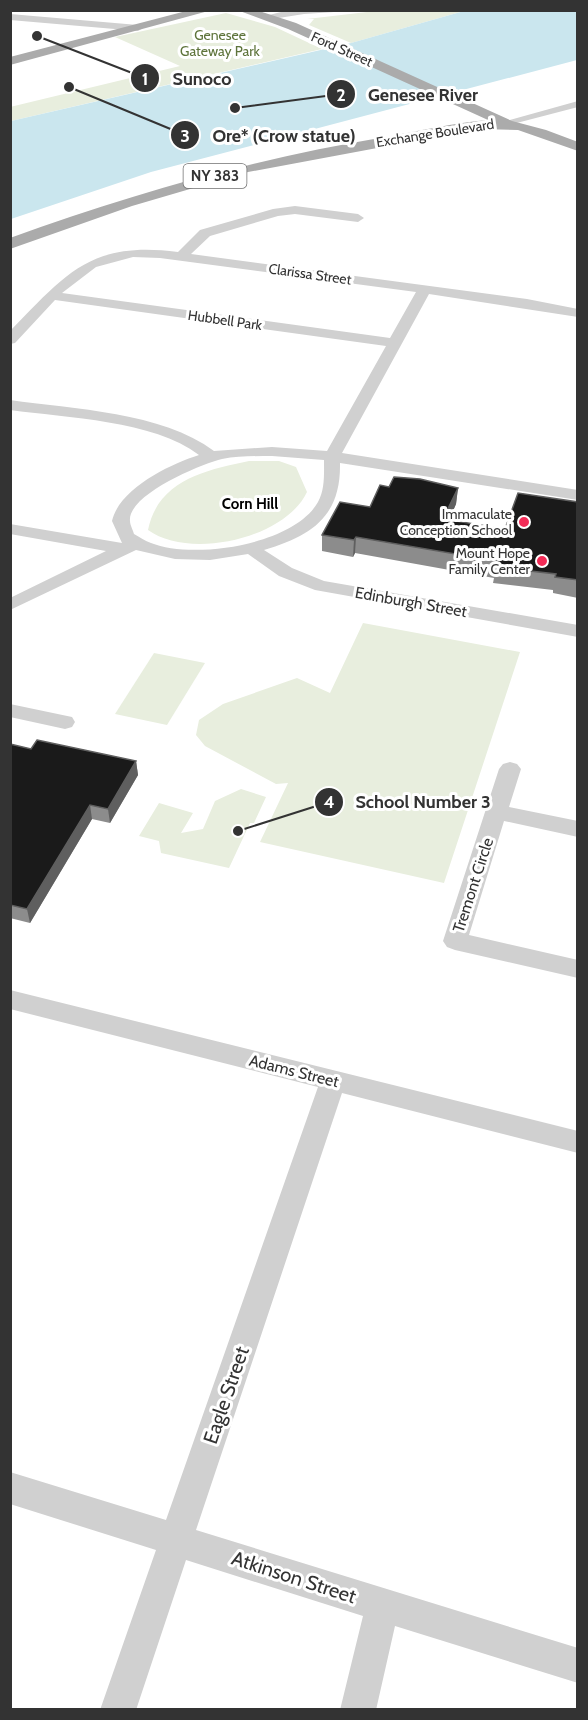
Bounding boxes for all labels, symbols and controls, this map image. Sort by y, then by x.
park label: Genesee Gateway Park [180,26,261,60]
street label: Ford Street [308,27,376,71]
callout: Sunoco [130,60,243,96]
text: 1 [142,68,148,90]
text: Sunoco [173,68,231,90]
callout: Genesee River [326,76,490,112]
text: 2 [336,84,346,106]
text: Genesee River [368,84,478,106]
street label: Exchange Boulevard [375,115,495,151]
callout: Ore* (Crow statue) [170,117,367,153]
text: 3 [180,125,190,147]
text: Ore* (Crow statue) [212,125,356,147]
road number: NY 383 [184,164,246,188]
street label: Clarissa Street [267,259,353,289]
street label: Hubbell Park [187,306,264,334]
district label: Corn Hill [222,495,278,513]
place label: Immaculate Conception School [400,505,513,539]
marker: Immaculate Conception School [517,515,531,529]
place label: Mount Hope Family Center [449,544,531,578]
marker: Mount Hope Family Center [535,554,549,568]
street label: Edinburgh Street [354,583,469,621]
callout: School Number 3 [314,784,503,820]
text: 4 [323,791,335,813]
text: School Number 3 [355,791,491,813]
street label: Tremont Circle [449,835,497,935]
street label: Adams Street [247,1051,341,1091]
street label: Eagle Street [198,1343,254,1447]
street label: Atkinson Street [229,1546,359,1608]

